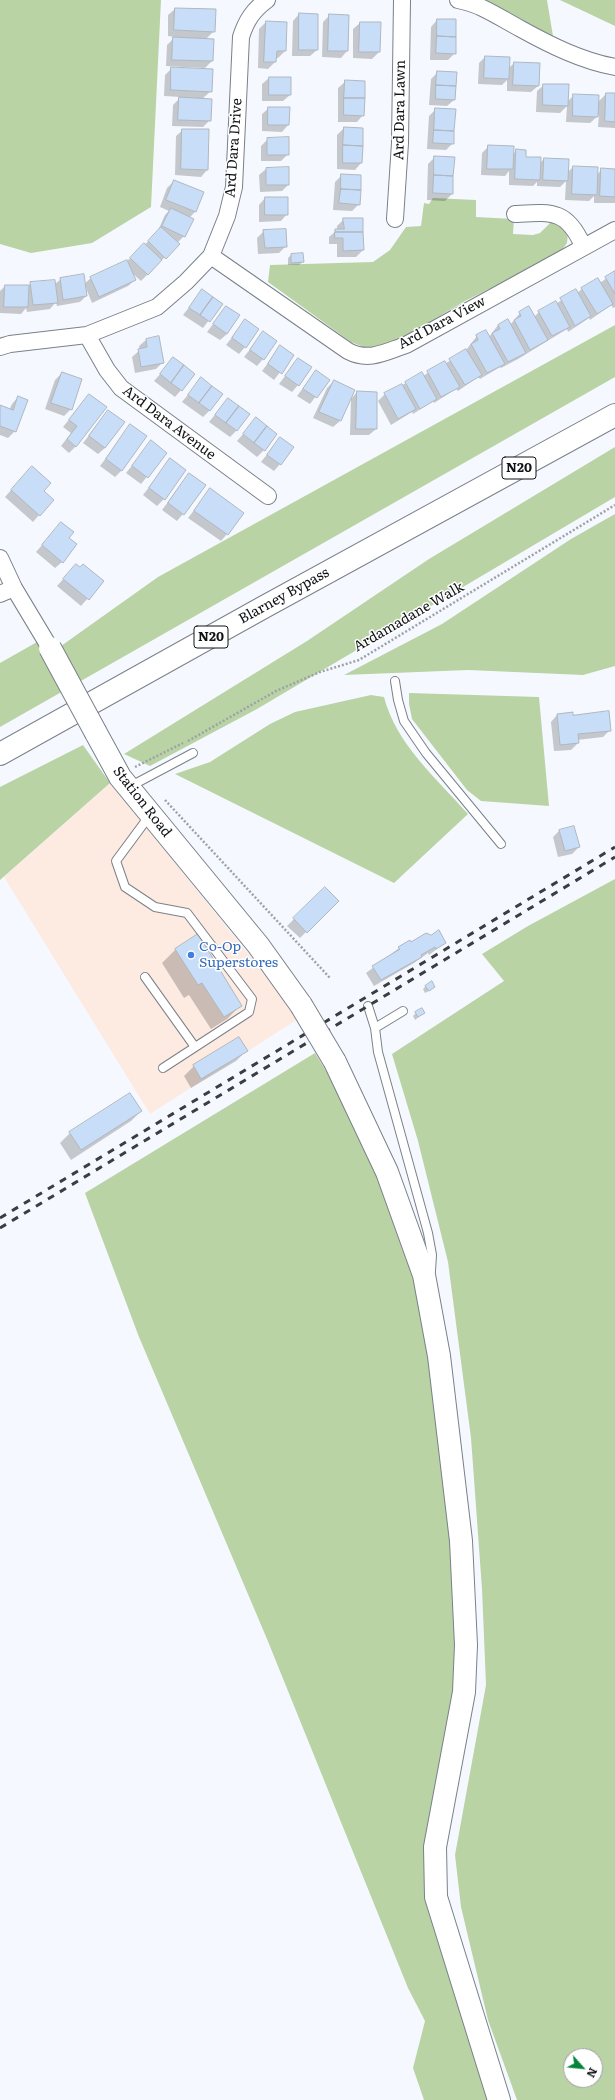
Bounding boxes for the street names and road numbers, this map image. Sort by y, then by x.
street label: Ard Dara Lawn [391,60,409,160]
street label: Ard Dara Drive [222,98,246,198]
street label: Ard Dara View [395,293,489,353]
street label: Ard Dara Avenue [119,383,219,463]
road number: N20 [502,457,536,479]
street label: Blarney Bypass [236,564,332,628]
street label: Ardamadane Walk [351,579,467,655]
road number: N20 [194,626,228,648]
street label: Station Road [109,763,175,841]

